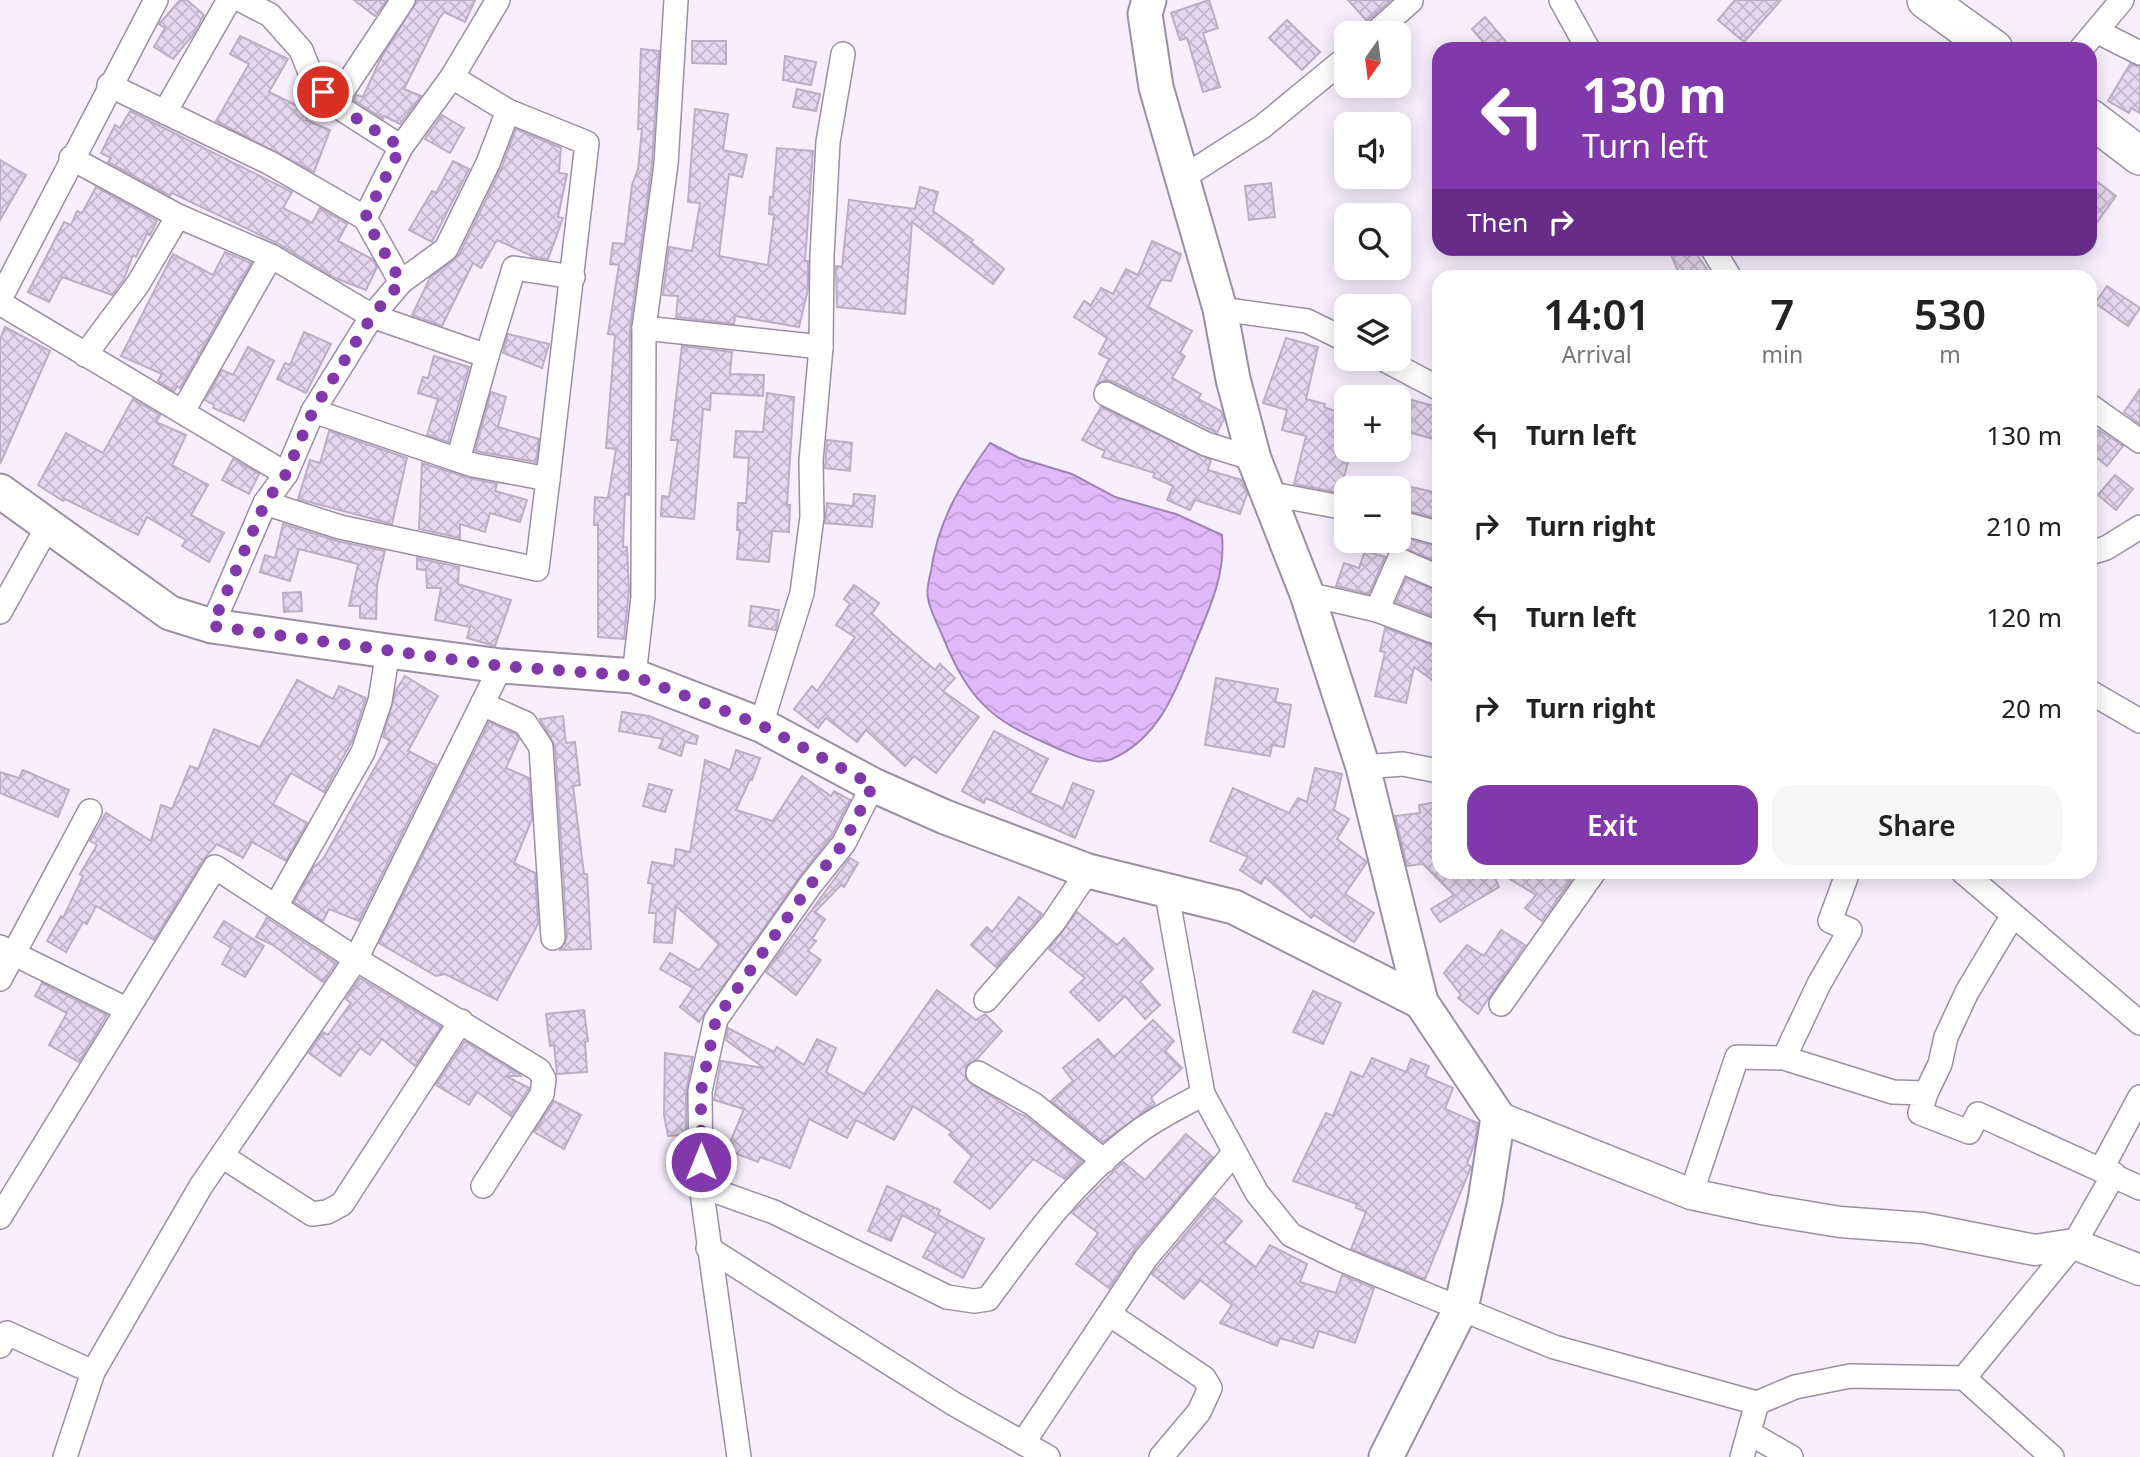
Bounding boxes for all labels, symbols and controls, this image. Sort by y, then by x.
north arrow [1334,21,1410,98]
map controls [1334,21,1411,553]
text: 130 m [1582,61,1727,127]
pin [293,62,353,122]
icon: left [1467,70,1558,161]
icon: arrive [304,73,342,111]
button: sound [1334,112,1411,189]
text: Turn left [1582,124,1708,167]
button: search [1334,203,1411,280]
icon: right [1542,203,1580,241]
text: Then [1467,204,1528,240]
text: 14:01 [1543,285,1651,342]
text: 7 [1770,285,1794,342]
text: 530 [1914,285,1986,342]
button: layers [1334,294,1411,371]
text: Arrival [1562,338,1632,370]
text: min [1761,338,1803,370]
text: m [1939,338,1961,370]
button: + [1334,385,1411,462]
icon: left [1467,416,1505,454]
text: Turn left [1526,417,1637,453]
text: 130 m [1986,417,2062,453]
button: − [1334,476,1411,553]
icon: right [1467,507,1505,545]
text: Turn right [1526,508,1656,544]
text: 210 m [1986,508,2062,544]
icon: left [1467,598,1505,636]
text: Turn left [1526,599,1637,635]
text: 120 m [1986,599,2062,635]
icon: right [1467,689,1505,727]
text: Turn right [1526,690,1656,726]
text: 20 m [2001,690,2062,726]
button: Exit [1467,785,1758,865]
button: Share [1772,785,2062,865]
position arrow [664,1125,738,1199]

